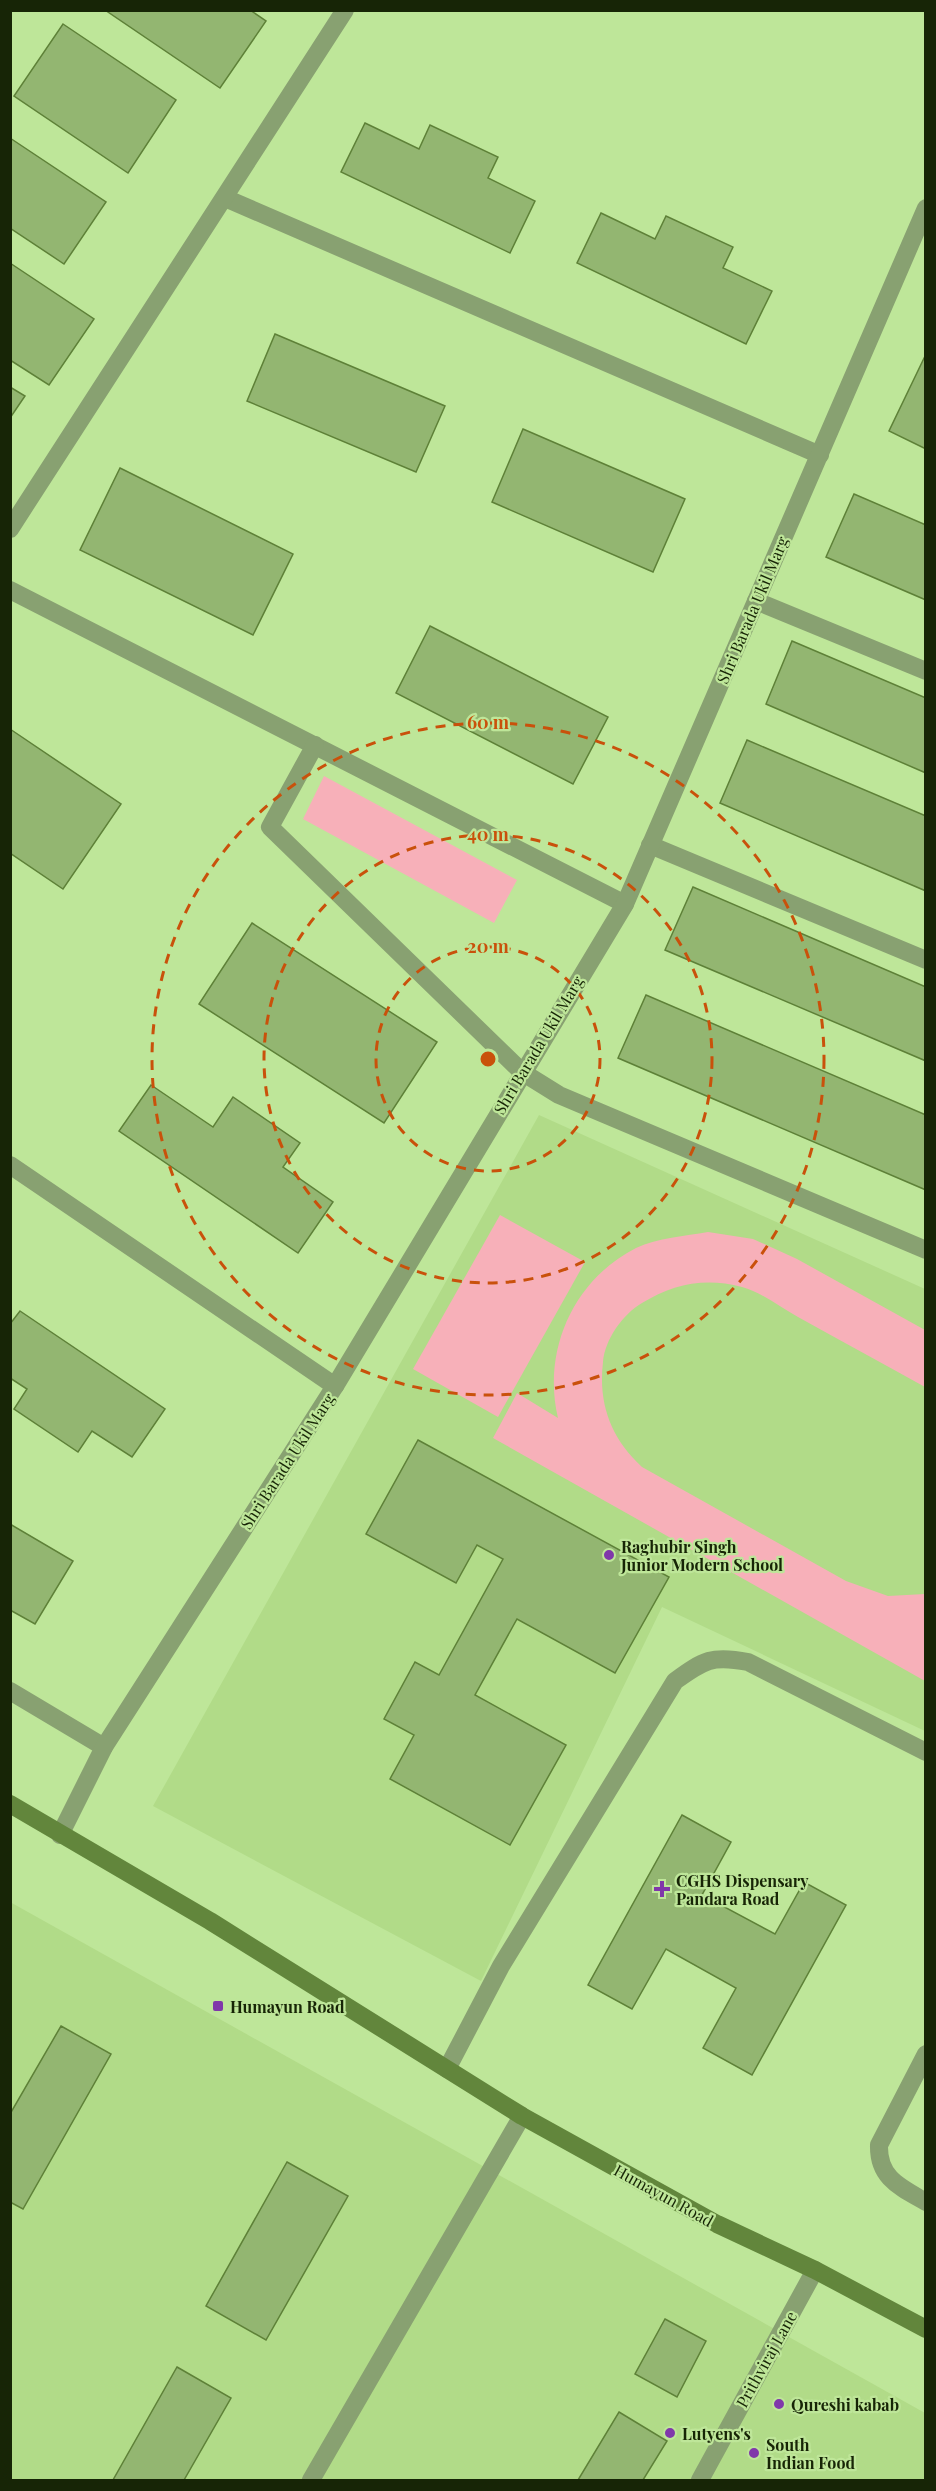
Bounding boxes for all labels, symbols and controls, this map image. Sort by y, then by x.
street label: Shri Barada Ukil Marg [711,533,793,687]
text: 60 m [467,710,510,734]
text: 40 m [467,822,510,846]
text: 20 m [467,934,509,958]
street label: Shri Barada Ukil Marg [488,971,588,1118]
centre of rings [478,1049,498,1069]
street label: Shri Barada Ukil Marg [235,1389,339,1533]
place label: Raghubir Singh Junior Modern School [620,1536,783,1575]
marker: Raghubir Singh Junior Modern School [602,1548,616,1562]
place label: CGHS Dispensary Pandara Road [676,1870,809,1909]
marker: CGHS Dispensary Pandara Road [653,1880,671,1898]
place label: Humayun Road [230,1996,345,2017]
marker: Humayun Road [211,1999,225,2013]
street label: Humayun Road [611,2159,717,2231]
street label: Prithviraj Lane [731,2307,801,2411]
place label: Qureshi kabab [791,2394,899,2415]
marker: Qureshi kabab [772,2397,786,2411]
place label: Lutyens's [682,2423,751,2444]
marker: Lutyens's [663,2426,677,2440]
place label: South Indian Food [766,2434,855,2473]
marker: South Indian Food [747,2446,761,2460]

